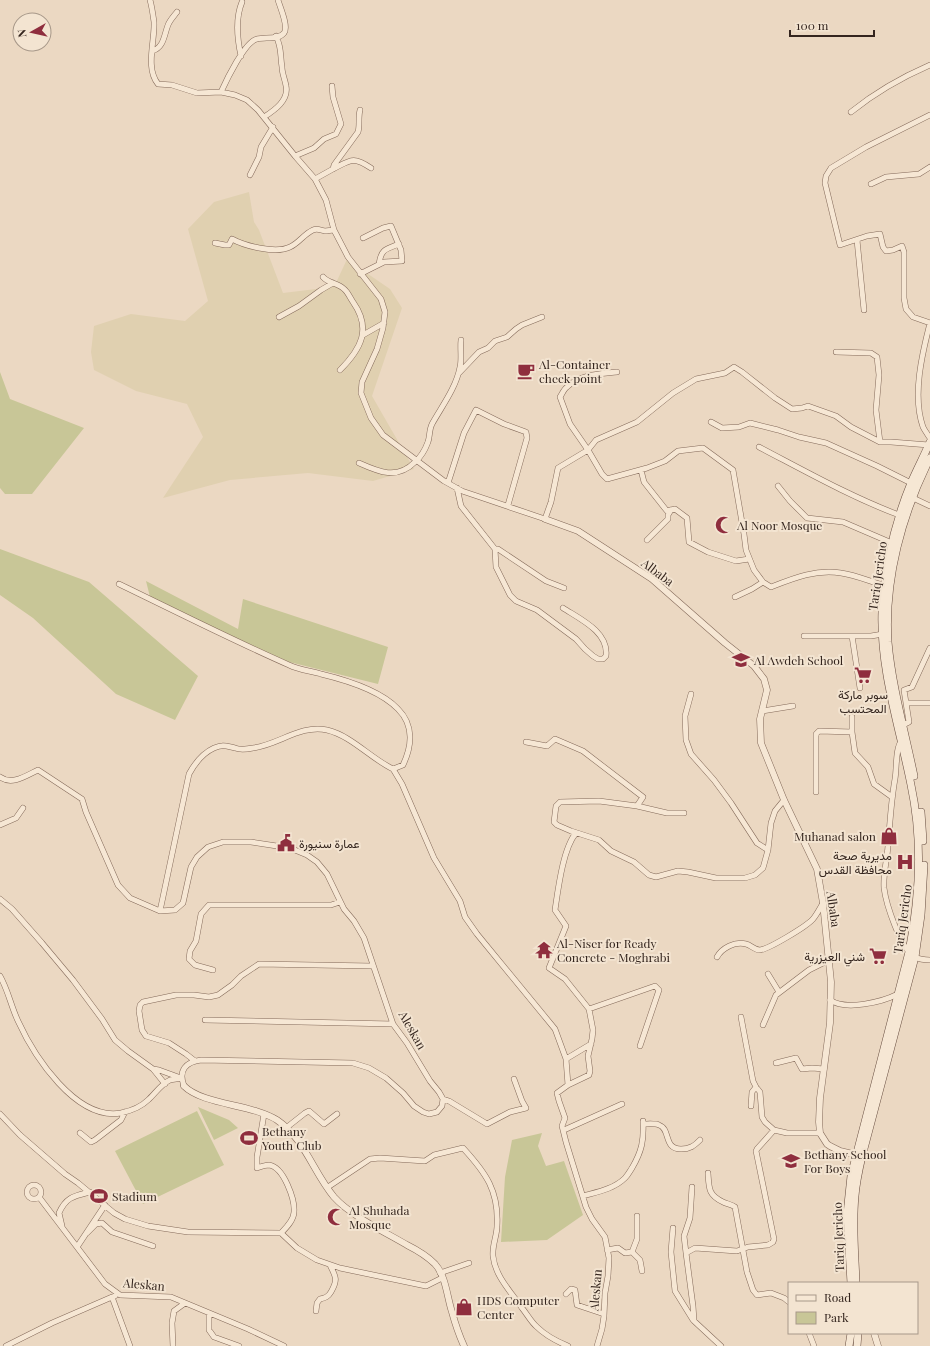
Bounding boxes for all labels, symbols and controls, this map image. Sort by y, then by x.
north arrow [12,12,52,52]
scale bar [790,12,874,38]
text: 100 m [796,17,829,33]
text: N [14,28,30,38]
place label: Al-Container check point [538,356,611,386]
cafe icon: Al-Container check point [516,361,536,381]
mosque icon: Al Noor Mosque [714,515,734,535]
place label: Al Noor Mosque [736,517,822,533]
street label: Tariq Jericho [864,540,890,612]
street label: Albaba [638,554,677,589]
school or university icon: Al Awdeh School [731,650,751,670]
place label: Al Awdeh School [753,652,844,668]
supermarket icon: سوبر ماركة المحتسب [853,665,873,685]
place label: سوبر ماركة المحتسب [838,686,888,716]
shop icon: Muhanad salon [879,826,899,846]
place label: Muhanad salon [794,828,876,844]
public building icon: عمارة سنيورة [276,833,296,853]
place label: عمارة سنيورة [299,835,360,852]
place label: مديرية صحة محافظة القدس [819,847,892,878]
hospital icon: مديرية صحة محافظة القدس [895,852,915,872]
street label: Tariq Jericho [889,883,915,955]
street label: Albaba [823,889,844,928]
place label: Al-Niser for Ready Concrete - Moghrabi [556,935,671,965]
temple icon: Al-Niser for Ready Concrete - Moghrabi [534,940,554,960]
supermarket icon: شني العيزرية [868,946,888,966]
place label: شني العيزرية [804,948,865,967]
street label: Aleskan [395,1007,430,1052]
place label: Bethany Youth Club [261,1123,322,1153]
sports icon: Bethany Youth Club [239,1128,259,1148]
place label: Bethany School For Boys [804,1146,887,1176]
school or university icon: Bethany School For Boys [781,1151,801,1171]
sports icon: Stadium [89,1186,109,1206]
place label: Stadium [112,1188,157,1204]
street label: Tariq Jericho [829,1201,847,1272]
place label: Al Shuhada Mosque [348,1202,409,1232]
mosque icon: Al Shuhada Mosque [326,1207,346,1227]
street label: Aleskan [585,1268,605,1313]
street label: Aleskan [121,1274,166,1294]
legend [788,1282,918,1334]
text: Road [824,1289,851,1305]
place label: HDS Computer Center [477,1292,560,1322]
shop icon: HDS Computer Center [454,1297,474,1317]
text: Park [824,1309,849,1325]

